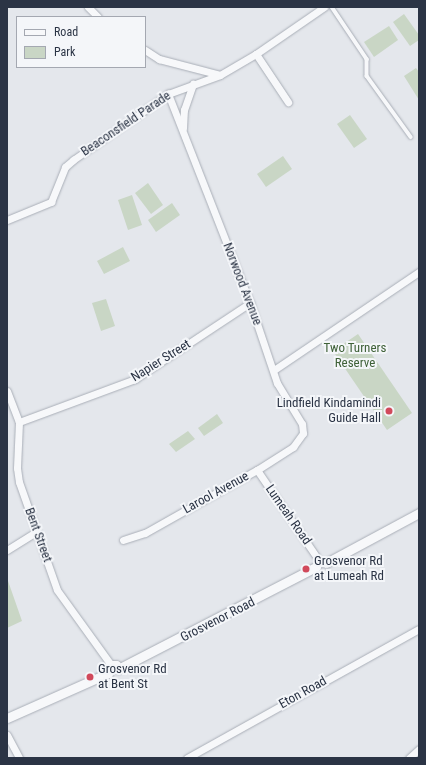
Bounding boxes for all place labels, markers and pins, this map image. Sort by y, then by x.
place label: Lindfield Kindamindi Guide Hall [277,396,381,427]
marker: Lindfield Kindamindi Guide Hall [384,406,394,416]
place label: Grosvenor Rd at Lumeah Rd [314,554,384,585]
marker: Grosvenor Rd at Lumeah Rd [301,564,311,574]
place label: Grosvenor Rd at Bent St [98,662,167,693]
marker: Grosvenor Rd at Bent St [85,672,95,682]

